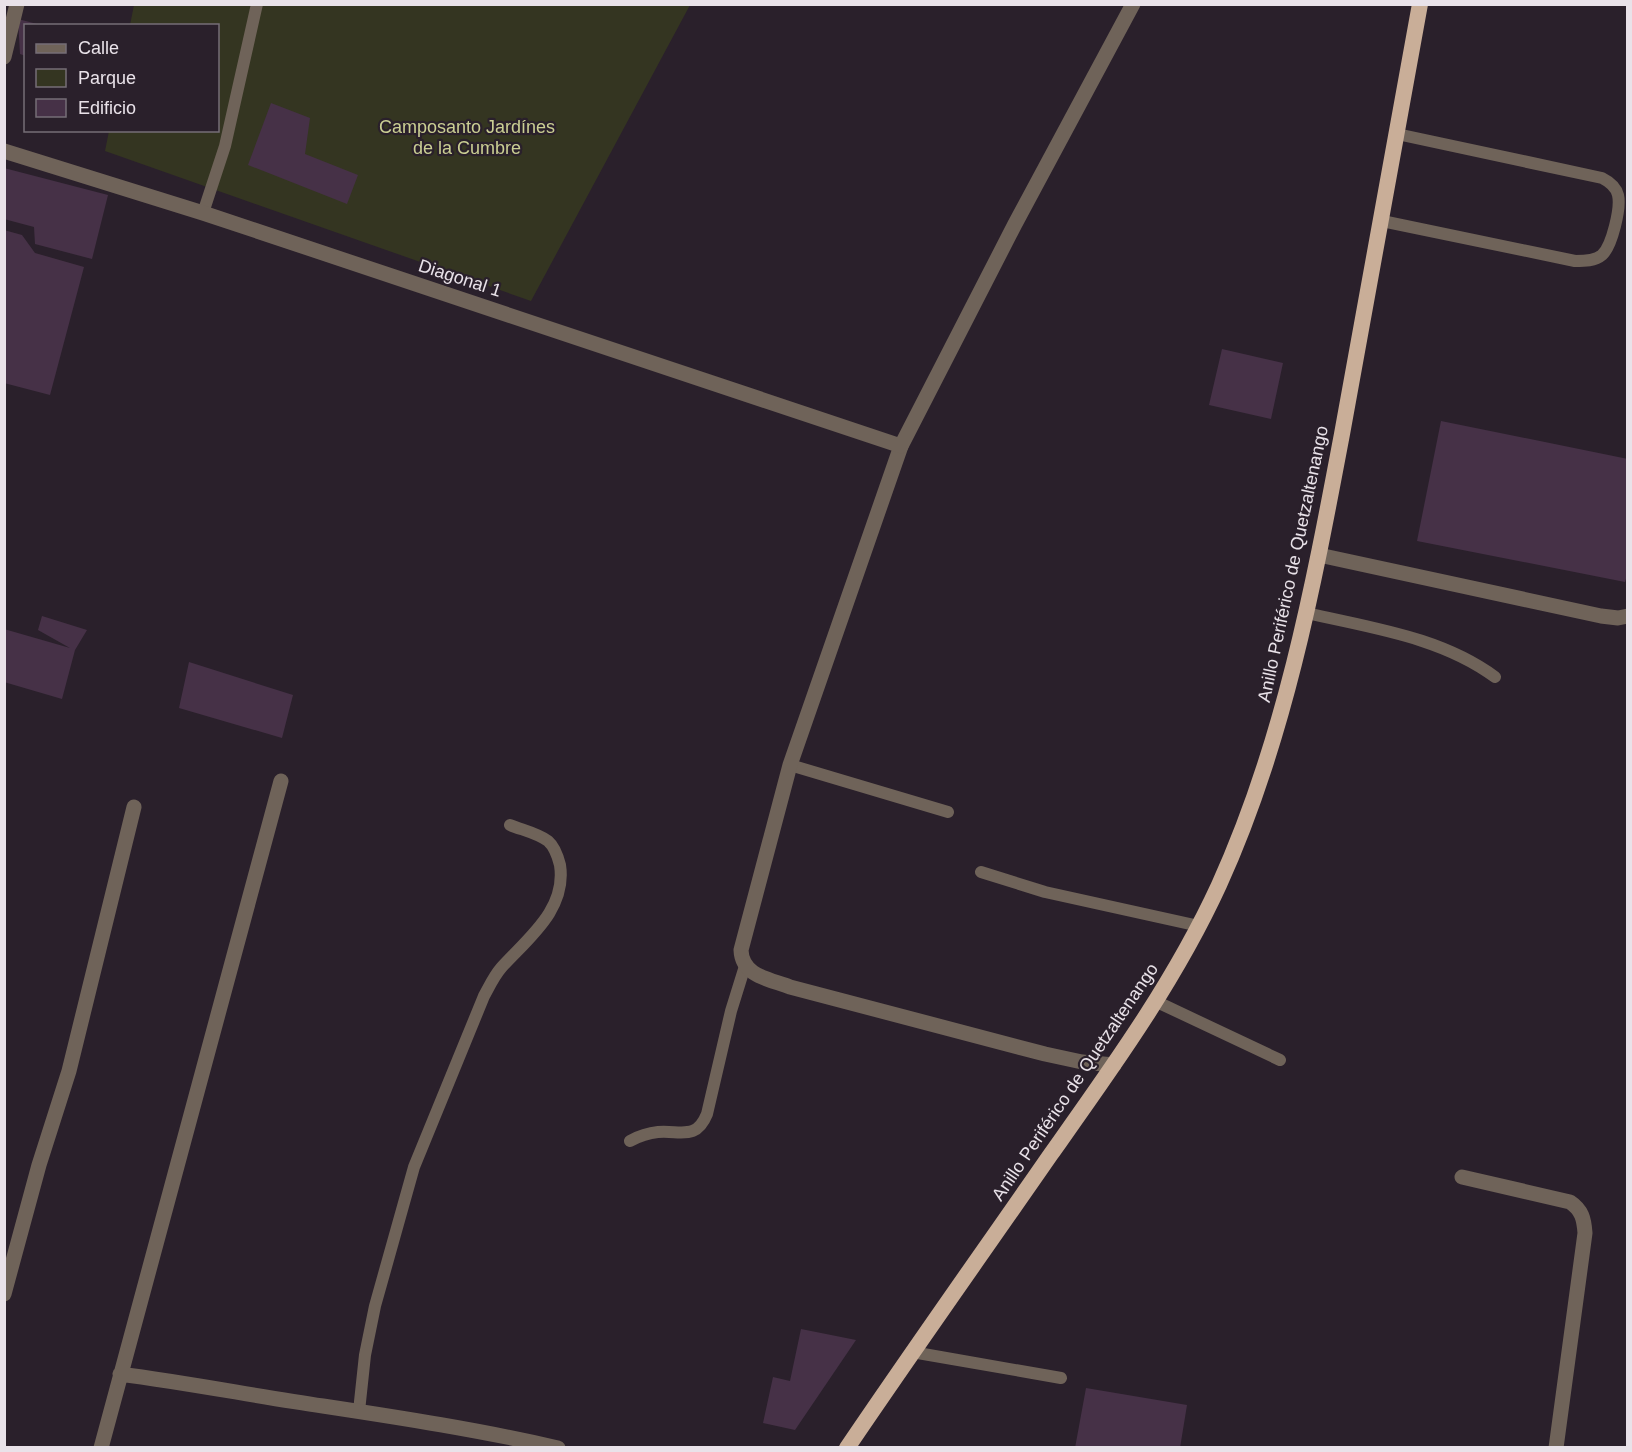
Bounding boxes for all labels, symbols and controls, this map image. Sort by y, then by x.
legend [24,24,219,132]
text: Calle [78,38,119,58]
text: Parque [78,68,136,88]
text: Edificio [78,98,136,118]
park label: Camposanto Jardínes de la Cumbre [379,117,555,158]
street label: Diagonal 1 [416,255,504,301]
street label: Anillo Periférico de Quetzaltenango [1254,424,1332,704]
street label: Anillo Periférico de Quetzaltenango [988,959,1162,1205]

